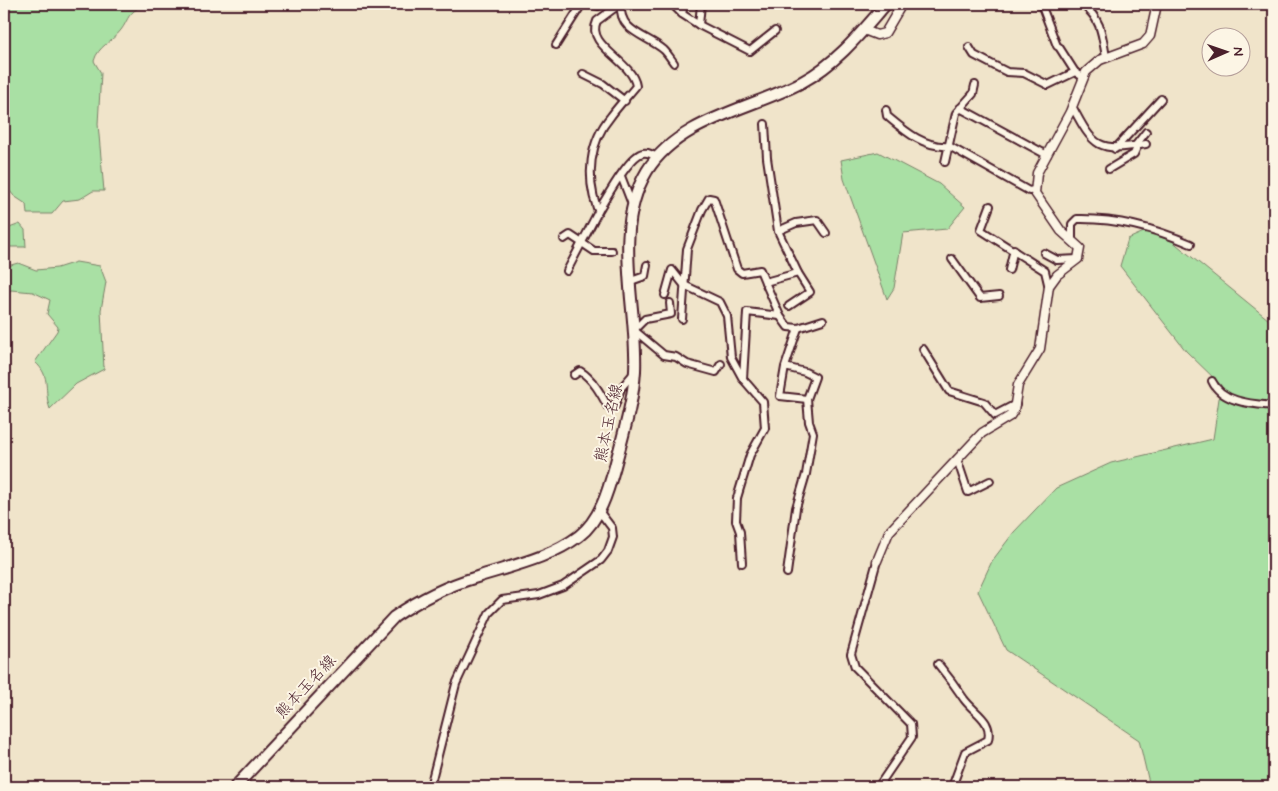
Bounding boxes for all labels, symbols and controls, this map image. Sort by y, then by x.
north arrow [1200,28,1250,78]
text: N [1229,47,1247,57]
street label: 熊本玉名線 [590,382,628,464]
street label: 熊本玉名線 [271,651,341,723]

